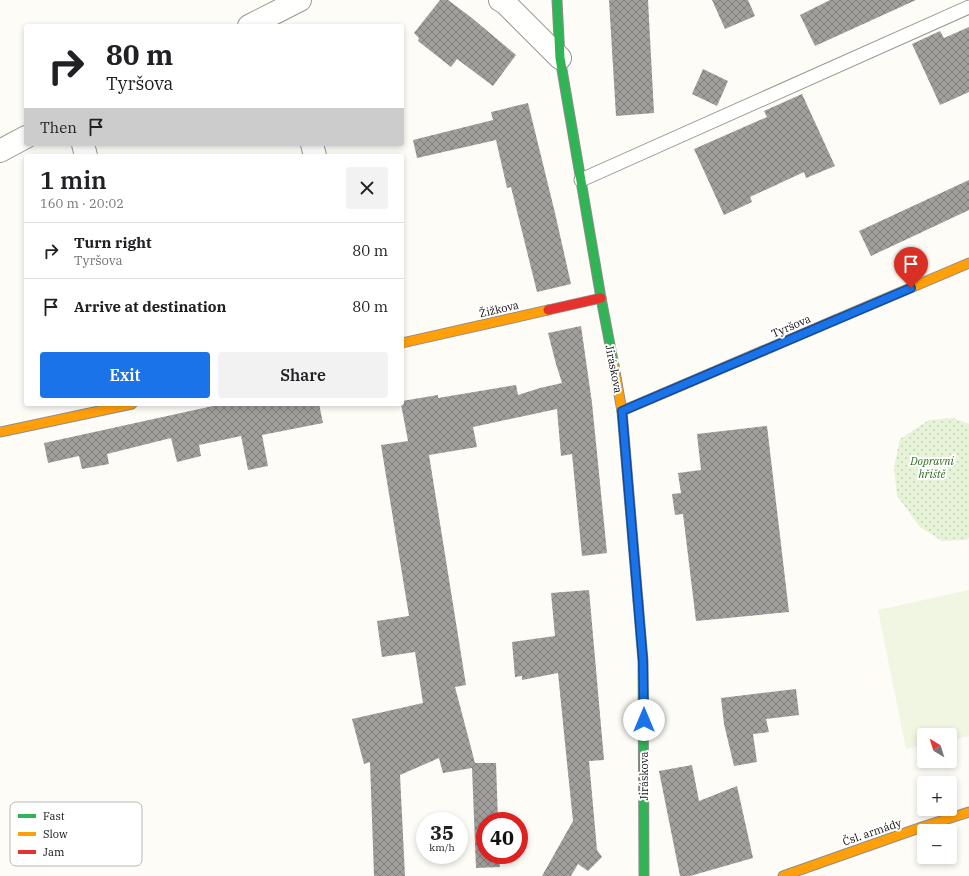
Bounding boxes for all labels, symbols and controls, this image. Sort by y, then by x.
text: 80 m [106,36,173,73]
icon: right [40,40,92,92]
text: Tyršova [106,72,173,95]
icon: arrive [85,116,107,138]
text: Then [40,118,77,137]
text: 1 min [40,164,107,196]
button: close [346,167,388,209]
text: 160 m · 20:02 [40,195,124,212]
text: Turn right [74,233,152,252]
icon: right [40,240,62,262]
text: 80 m [352,241,388,260]
pin [894,247,928,288]
text: Tyršova [74,252,123,269]
icon: arrive [900,253,922,275]
icon: arrive [40,296,62,318]
text: Arrive at destination [74,297,226,316]
text: 80 m [352,297,388,316]
street label: Žižkova [478,298,520,320]
street label: Tyršova [769,312,813,340]
street label: Jiráskova [602,344,626,394]
button: Exit [40,352,210,398]
button: Share [218,352,388,398]
park label: Dopravní hřiště [909,454,955,481]
position arrow [623,699,665,741]
north arrow [917,728,957,768]
map controls [917,728,957,864]
street label: Jiráskova [637,752,651,800]
button: + [917,776,957,816]
legend [10,802,142,866]
text: Fast [43,809,65,823]
speed limit sign: 40 [476,812,528,864]
street label: Čsl. armády [841,815,903,849]
text: 35 [430,819,454,846]
button: − [917,824,957,864]
text: Slow [43,827,68,841]
text: km/h [429,841,455,854]
text: Jam [43,845,65,859]

